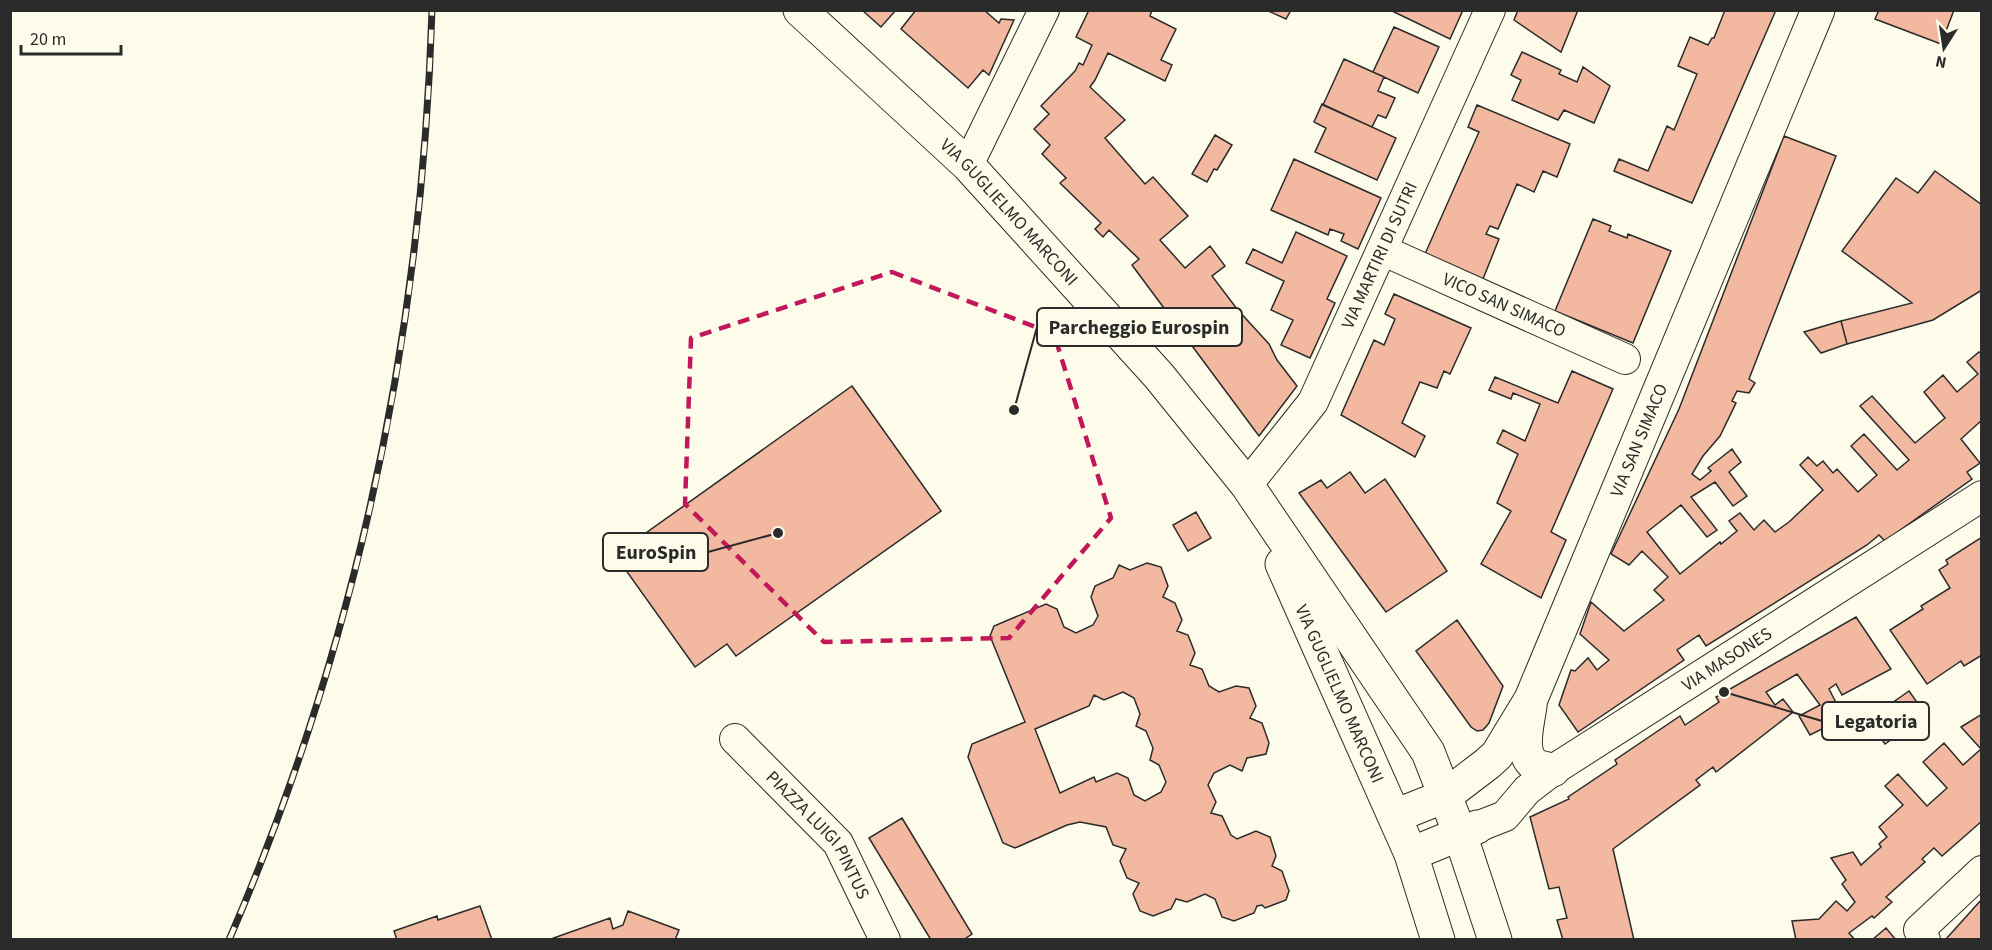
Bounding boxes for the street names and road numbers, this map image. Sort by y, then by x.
street label: VIA GUGLIELMO MARCONI [934,133,1084,291]
street label: VIA MARTIRI DI SUTRI [1336,178,1424,333]
street label: VICO SAN SIMACO [1438,267,1570,344]
street label: VIA SAN SIMACO [1604,380,1674,501]
street label: VIA GUGLIELMO MARCONI [1289,601,1390,787]
street label: VIA MASONES [1677,621,1777,698]
street label: PIAZZA LUIGI PINTUS [760,765,875,903]

